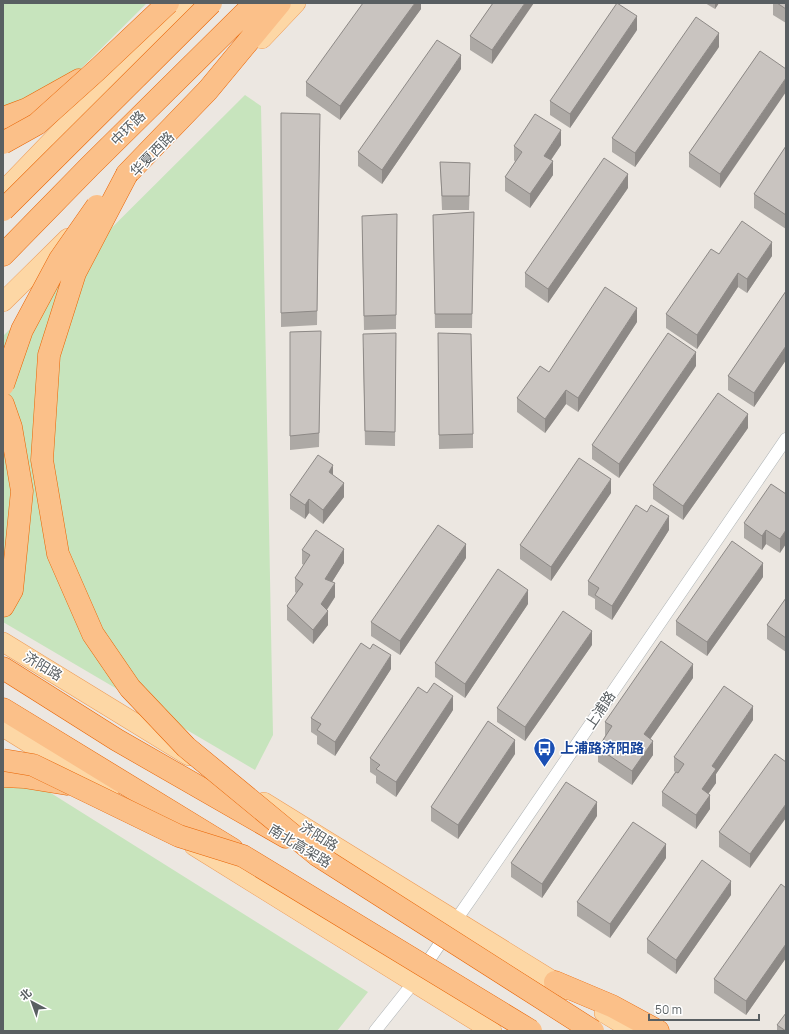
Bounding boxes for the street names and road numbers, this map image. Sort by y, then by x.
street label: 中环路 [106,106,149,149]
street label: 华夏西路 [125,127,178,180]
street label: 济阳路 [20,647,66,685]
street label: 上浦路 [580,687,619,732]
street label: 济阳路 [296,816,342,855]
street label: 南北高架路 [265,819,335,872]

